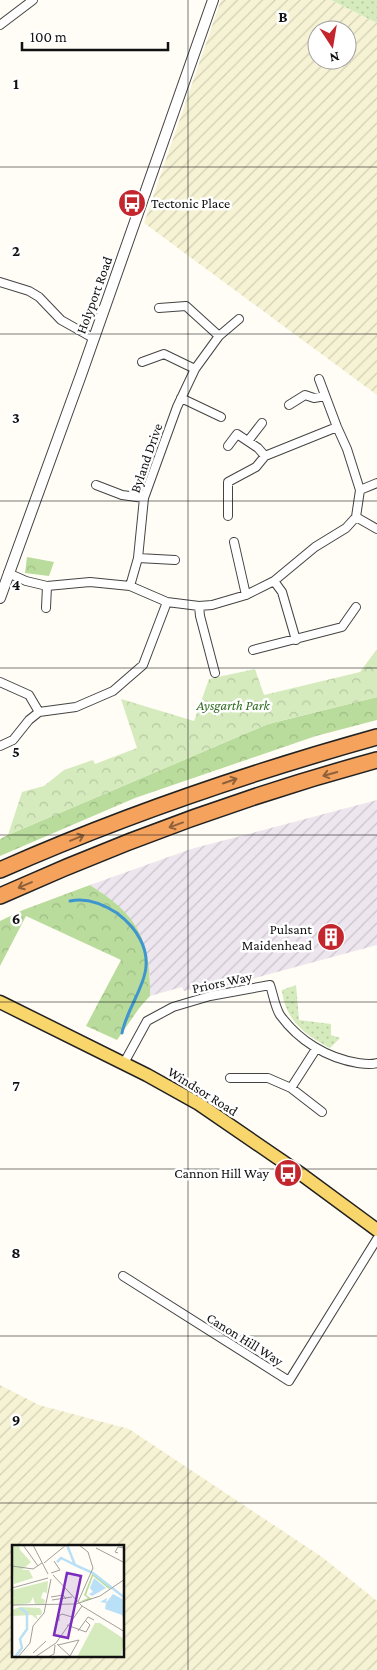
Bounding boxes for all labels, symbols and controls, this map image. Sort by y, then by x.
text: B [278,8,288,25]
scale bar [22,20,169,52]
north arrow [307,20,357,70]
text: 100 m [30,29,67,45]
text: N [328,49,341,67]
text: 1 [13,75,19,92]
bus stop icon: Tectonic Place [117,188,147,218]
place label: Tectonic Place [151,195,230,211]
text: 2 [12,242,20,259]
street label: Holyport Road [73,254,116,336]
text: 3 [12,409,20,426]
street label: Byland Drive [127,421,165,495]
text: 4 [12,576,21,593]
park label: Aysgarth Park [195,697,271,713]
text: 5 [12,743,20,760]
one-way arrow [323,769,339,779]
one-way arrow [221,776,237,786]
one-way arrow [168,820,184,830]
one-way arrow [69,832,84,842]
one-way arrow [18,880,33,890]
text: 6 [12,910,20,927]
place label: Pulsant Maidenhead [242,921,313,953]
building icon: Pulsant Maidenhead [316,922,346,952]
street label: Priors Way [191,968,254,996]
street label: Windsor Road [165,1063,242,1119]
text: 7 [12,1077,20,1094]
bus stop icon: Cannon Hill Way [273,1158,303,1188]
place label: Cannon Hill Way [174,1165,270,1181]
text: 8 [11,1244,21,1261]
street label: Canon Hill Way [204,1309,287,1369]
text: 9 [12,1411,20,1428]
inset map [12,1545,125,1658]

